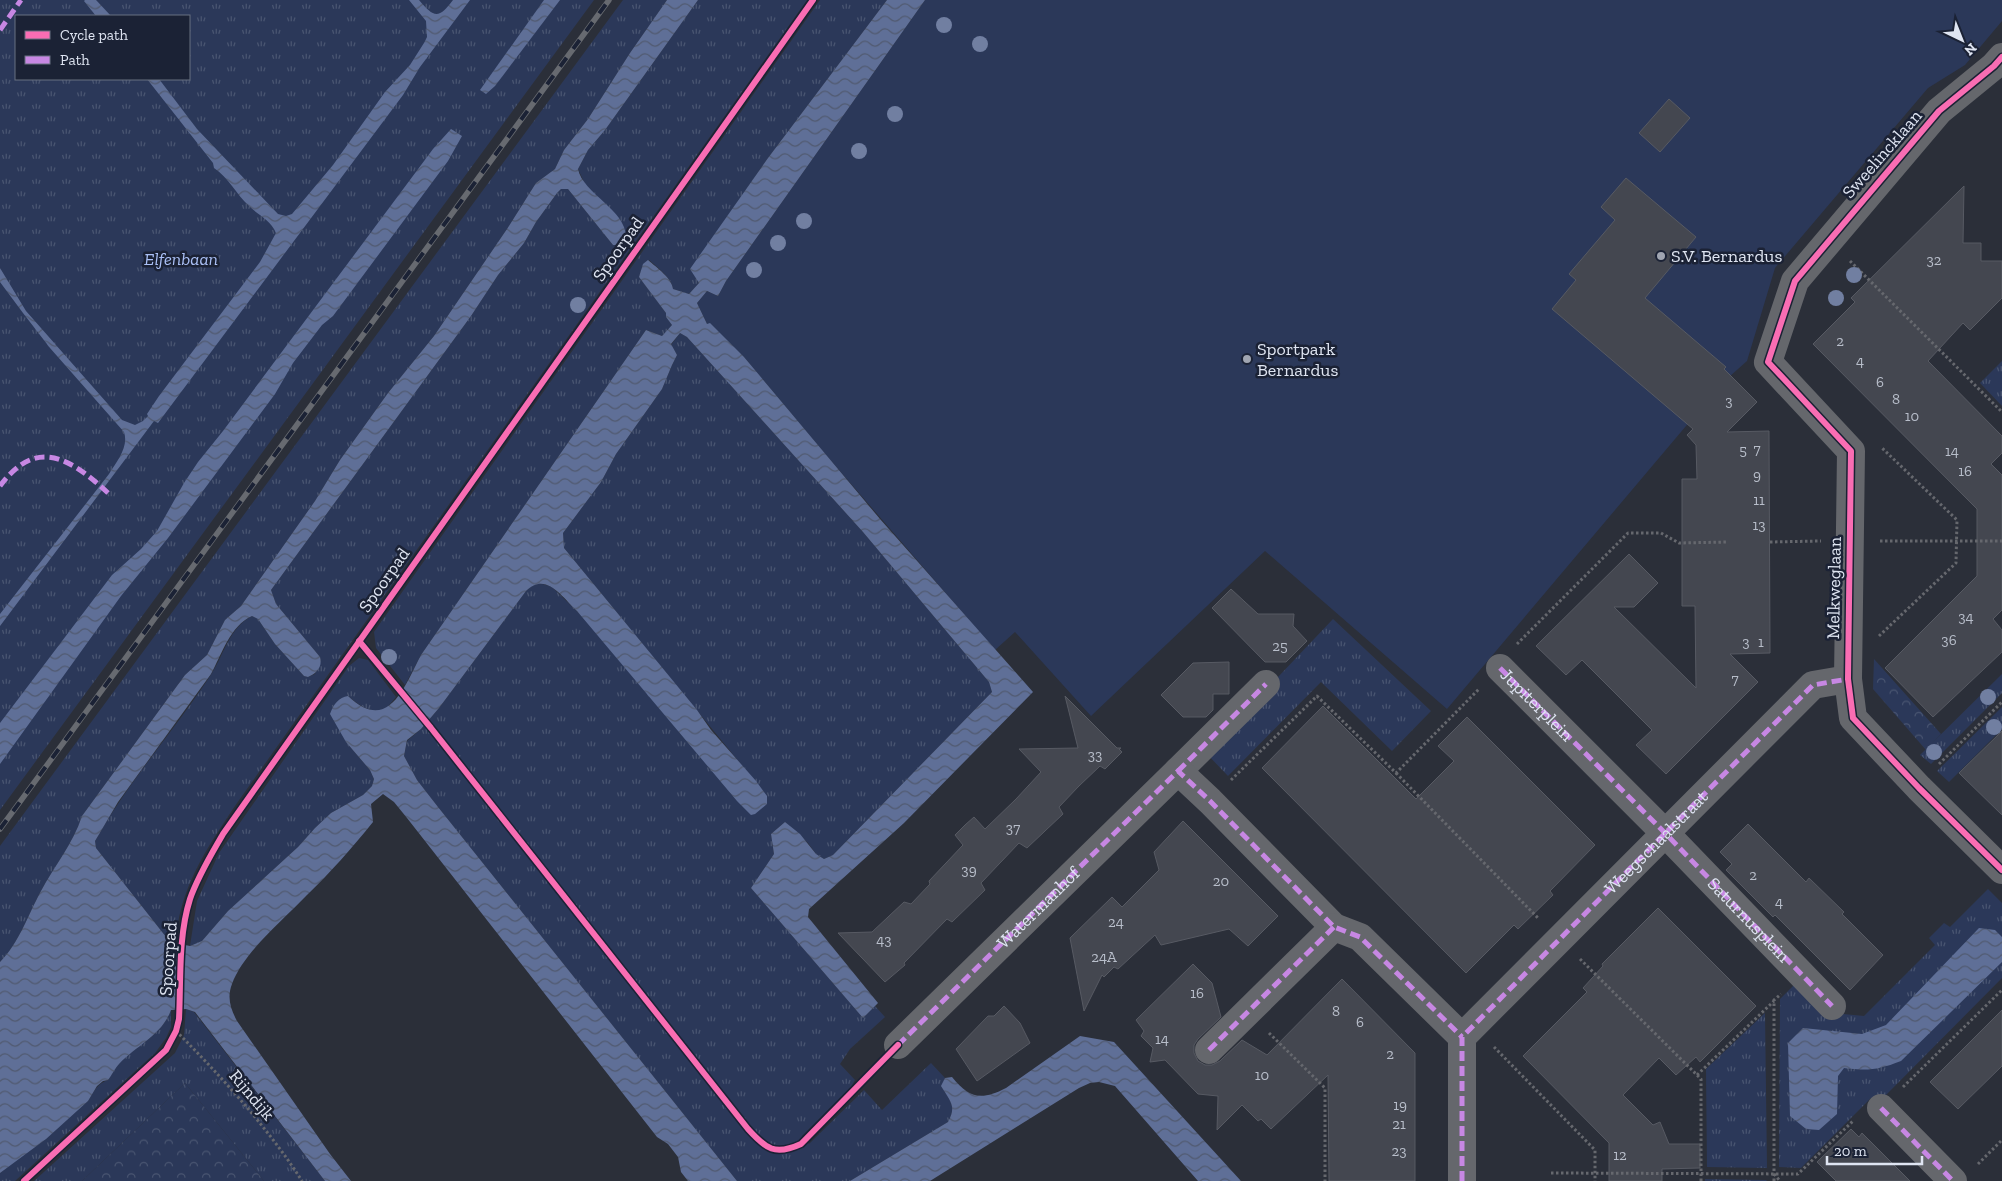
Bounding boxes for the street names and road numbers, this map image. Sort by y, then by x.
street label: Sweelincklaan [1838,105,1927,203]
street label: Spoorpad [588,212,648,286]
street label: Melkweglaan [1822,536,1846,639]
street label: Spoorpad [354,543,414,617]
street label: Jupiterplein [1496,664,1578,746]
street label: Weegschaalstraat [1600,786,1713,899]
street label: Watermanhof [992,862,1085,953]
street label: Saturnusplein [1703,873,1795,967]
street label: Spoorpad [154,921,182,997]
street label: Rijndijk [224,1065,280,1125]

